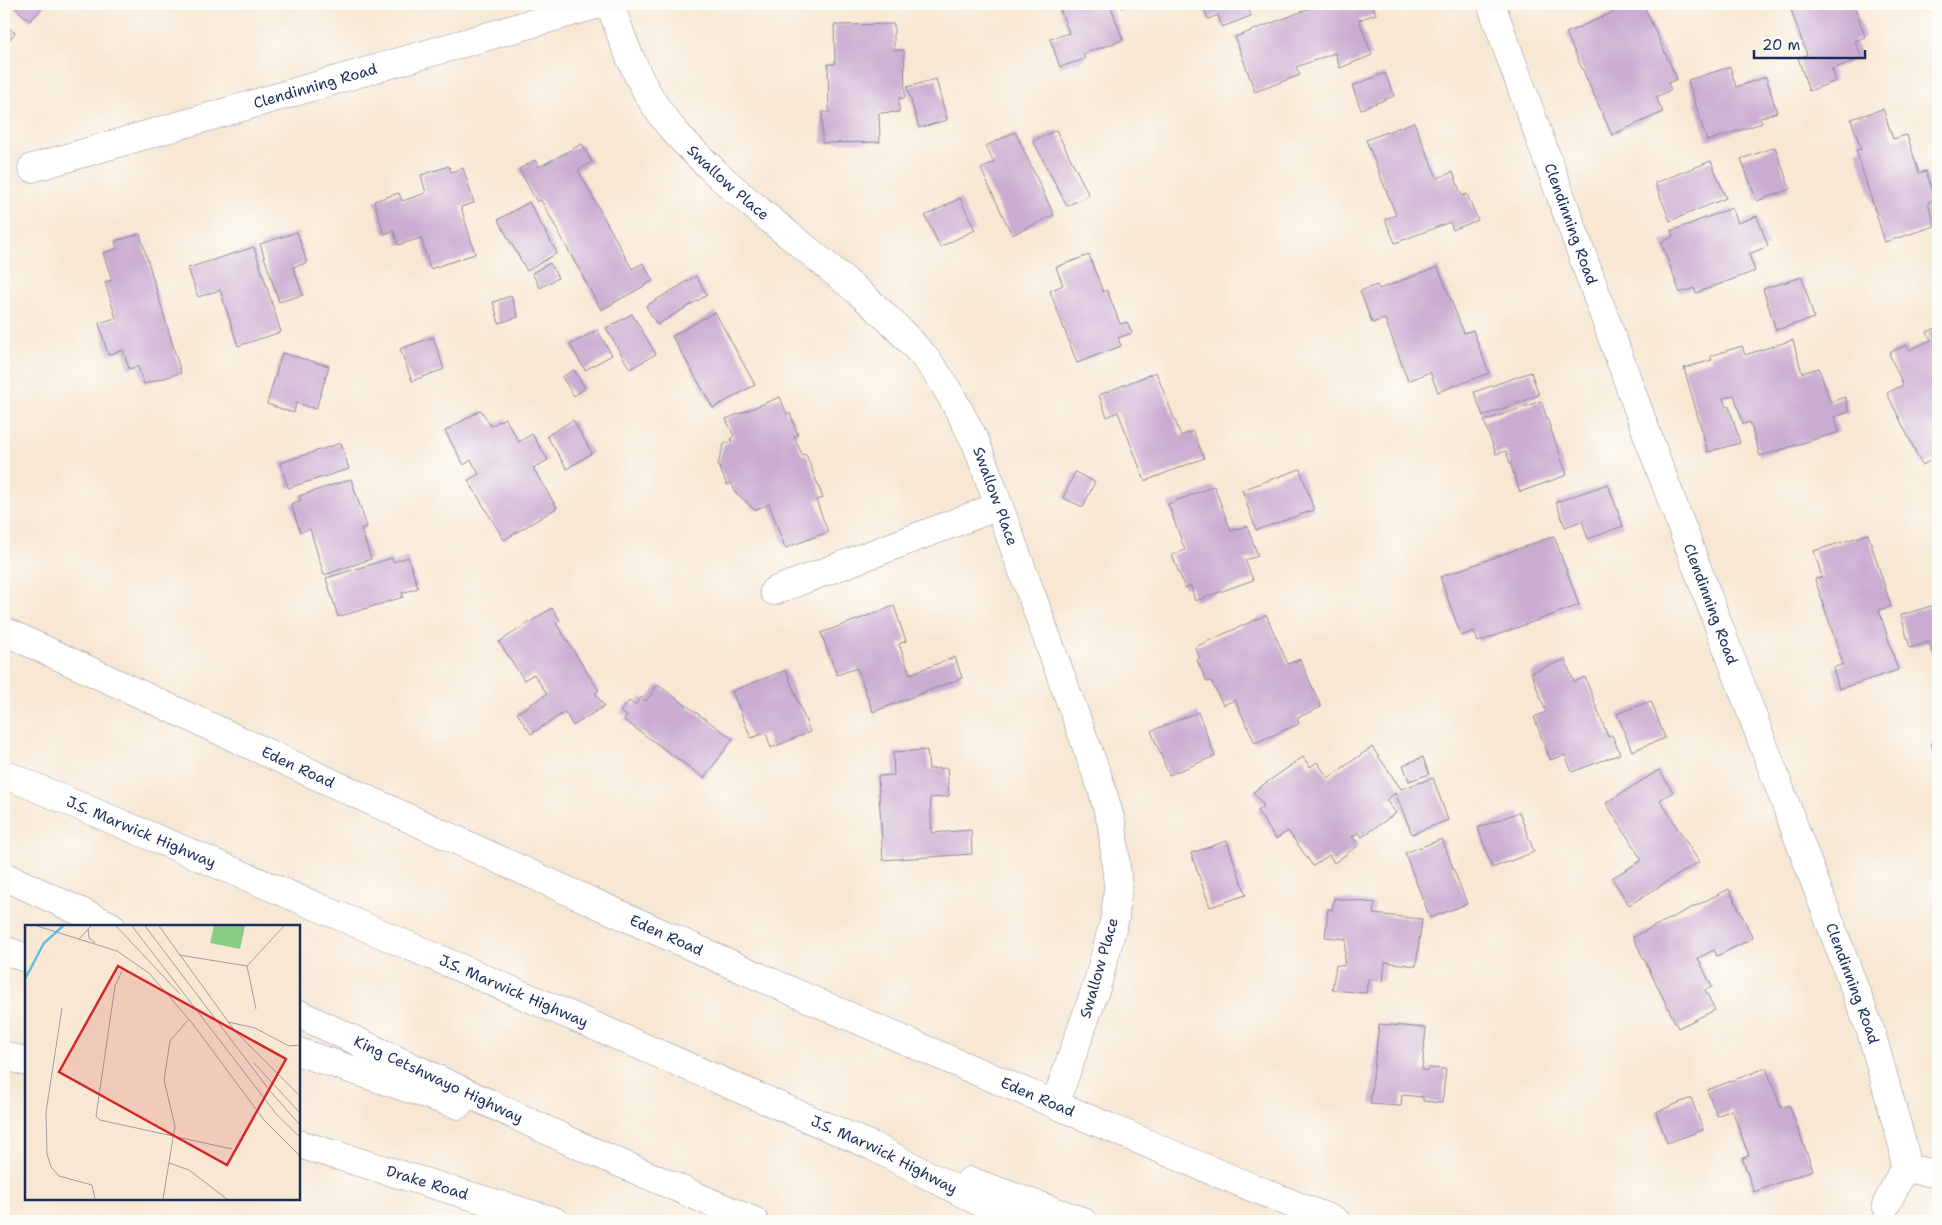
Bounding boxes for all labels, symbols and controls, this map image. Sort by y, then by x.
scale bar [1754,28,1866,60]
text: 20 m [1762,35,1801,55]
street label: Clendinning Road [251,59,380,113]
street label: Swallow Place [683,141,773,225]
street label: Clendinning Road [1540,160,1602,288]
street label: Swallow Place [968,444,1023,549]
street label: Clendinning Road [1679,541,1743,668]
street label: Eden Road [258,742,338,793]
street label: J.S. Marwick Highway [63,792,219,873]
street label: Eden Road [626,910,707,961]
street label: Swallow Place [1075,915,1123,1021]
street label: Clendinning Road [1821,920,1884,1047]
inset map [25,925,300,1200]
street label: J.S. Marwick Highway [436,950,591,1032]
street label: King Cetshwayo Highway [350,1031,526,1128]
street label: Eden Road [998,1073,1078,1122]
street label: J.S. Marwick Highway [808,1111,961,1199]
street label: Drake Road [384,1161,471,1205]

